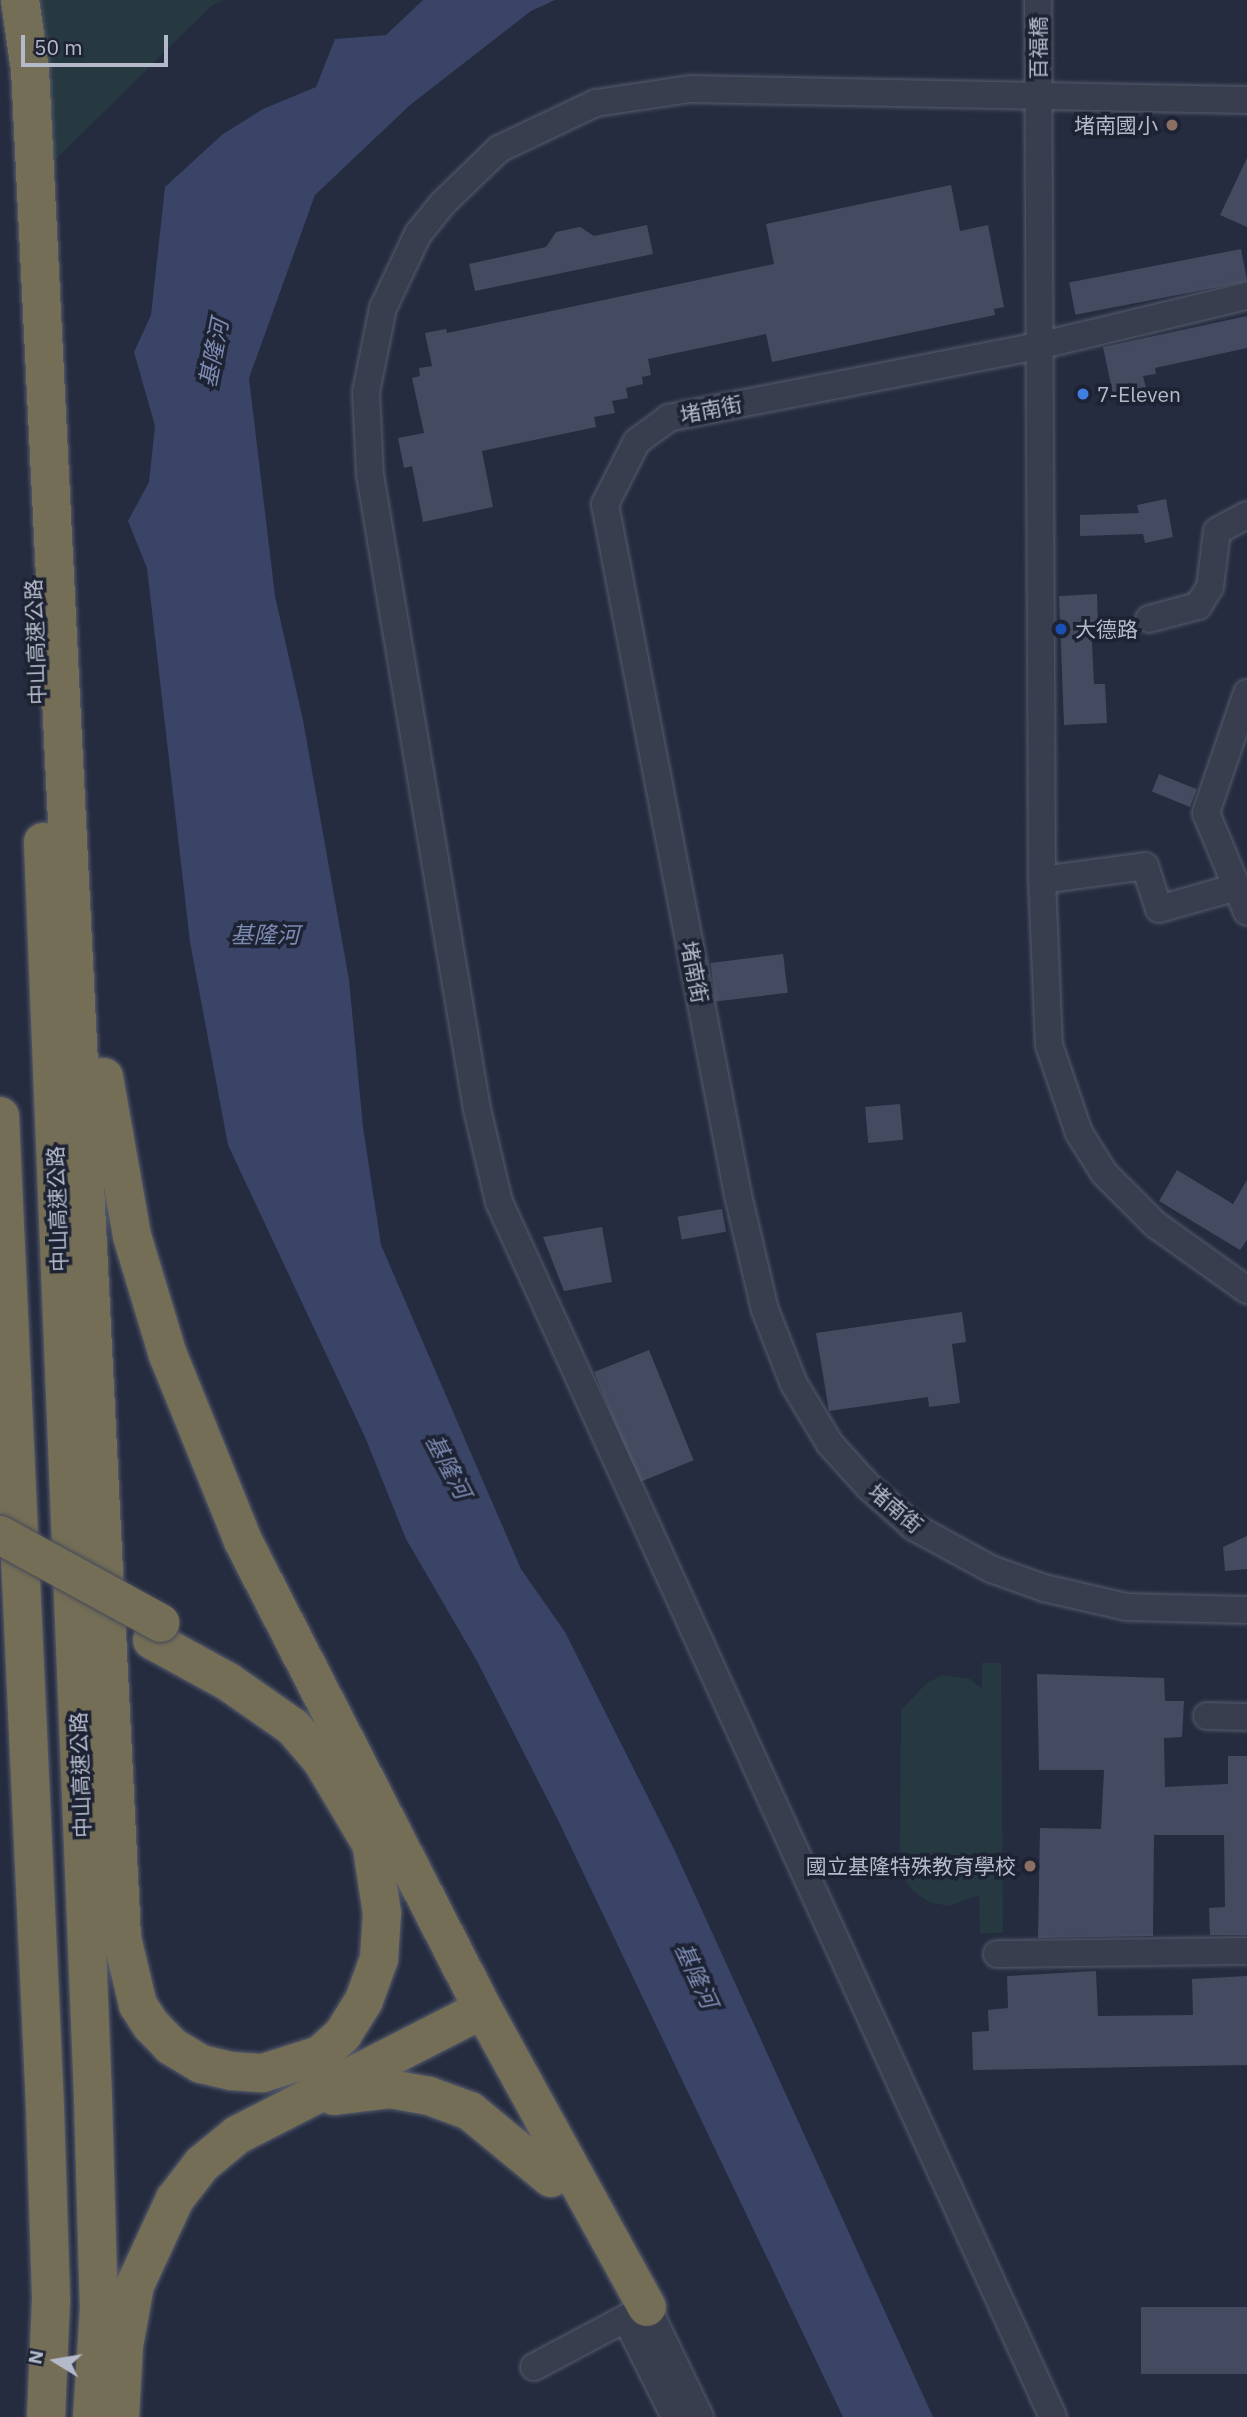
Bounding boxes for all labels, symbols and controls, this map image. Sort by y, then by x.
street label: 百福橋 [1025,17,1051,79]
scale bar [24,21,172,65]
text: 50 m [34,33,83,61]
place label: 堵南國小 [1074,112,1158,138]
marker: 堵南國小 [1164,117,1180,133]
water label: 基隆河 [193,317,233,389]
place label: 7-Eleven [1097,381,1181,407]
marker: 7-Eleven [1075,386,1091,402]
street label: 堵南街 [678,391,744,427]
street label: 中山高速公路 [20,579,50,705]
place label: 大德路 [1075,616,1138,642]
marker: 大德路 [1053,621,1069,637]
water label: 基隆河 [231,920,299,948]
street label: 堵南街 [677,939,713,1005]
street label: 中山高速公路 [42,1146,72,1272]
water label: 基隆河 [421,1429,477,1503]
street label: 堵南街 [864,1478,928,1538]
street label: 中山高速公路 [65,1712,95,1838]
place label: 國立基隆特殊教育學校 [806,1853,1016,1879]
marker: 國立基隆特殊教育學校 [1022,1858,1038,1874]
water label: 基隆河 [670,1938,724,2012]
north arrow [21,2326,91,2396]
text: N [22,2348,48,2366]

